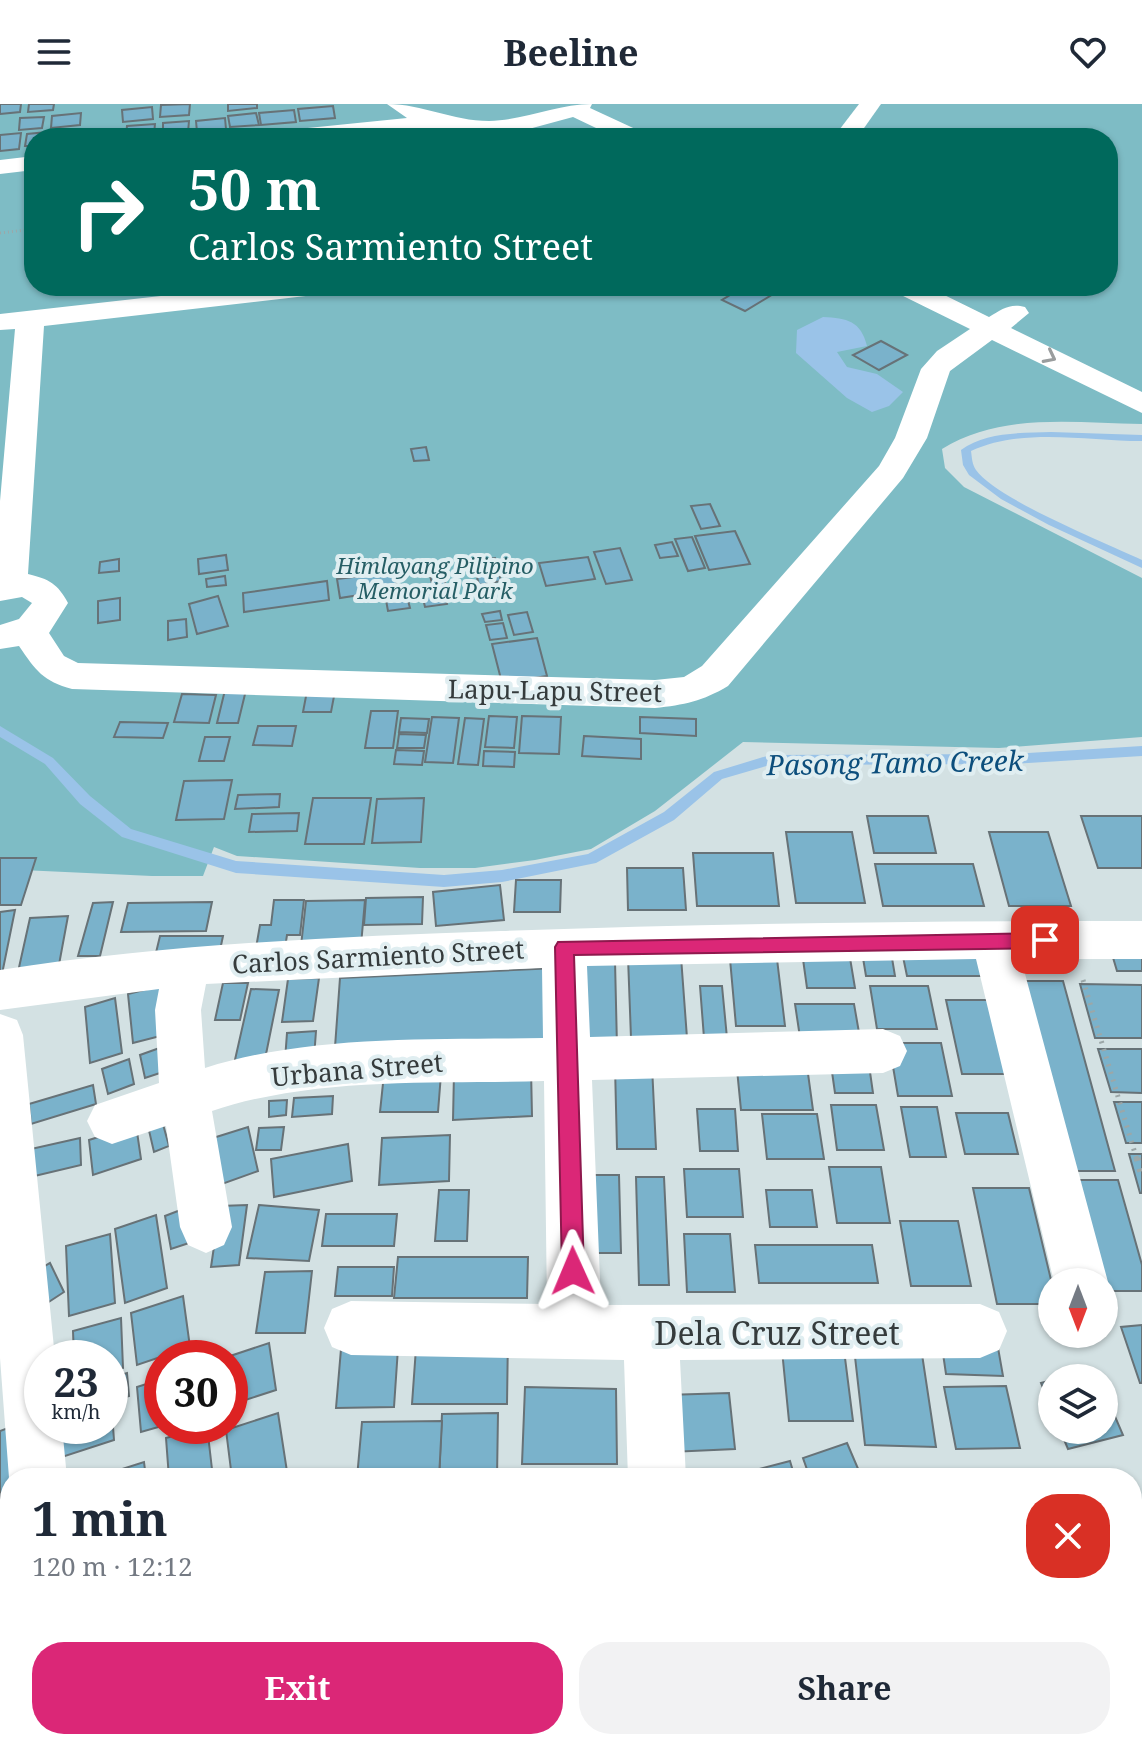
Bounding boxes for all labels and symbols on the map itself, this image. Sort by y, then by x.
one-way arrow [1042,347,1057,363]
park label: Himlayang Pilipino Memorial Park [335,550,534,605]
street label: Lapu-Lapu Street [448,670,662,710]
water label: Pasong Tamo Creek [765,741,1025,783]
pin [1011,906,1079,974]
street label: Carlos Sarmiento Street [231,930,525,982]
street label: Urbana Street [270,1044,444,1094]
position arrow [531,1229,615,1313]
north arrow [1038,1268,1118,1348]
street label: Dela Cruz Street [654,1311,900,1354]
speed limit sign: 30 [144,1340,248,1444]

